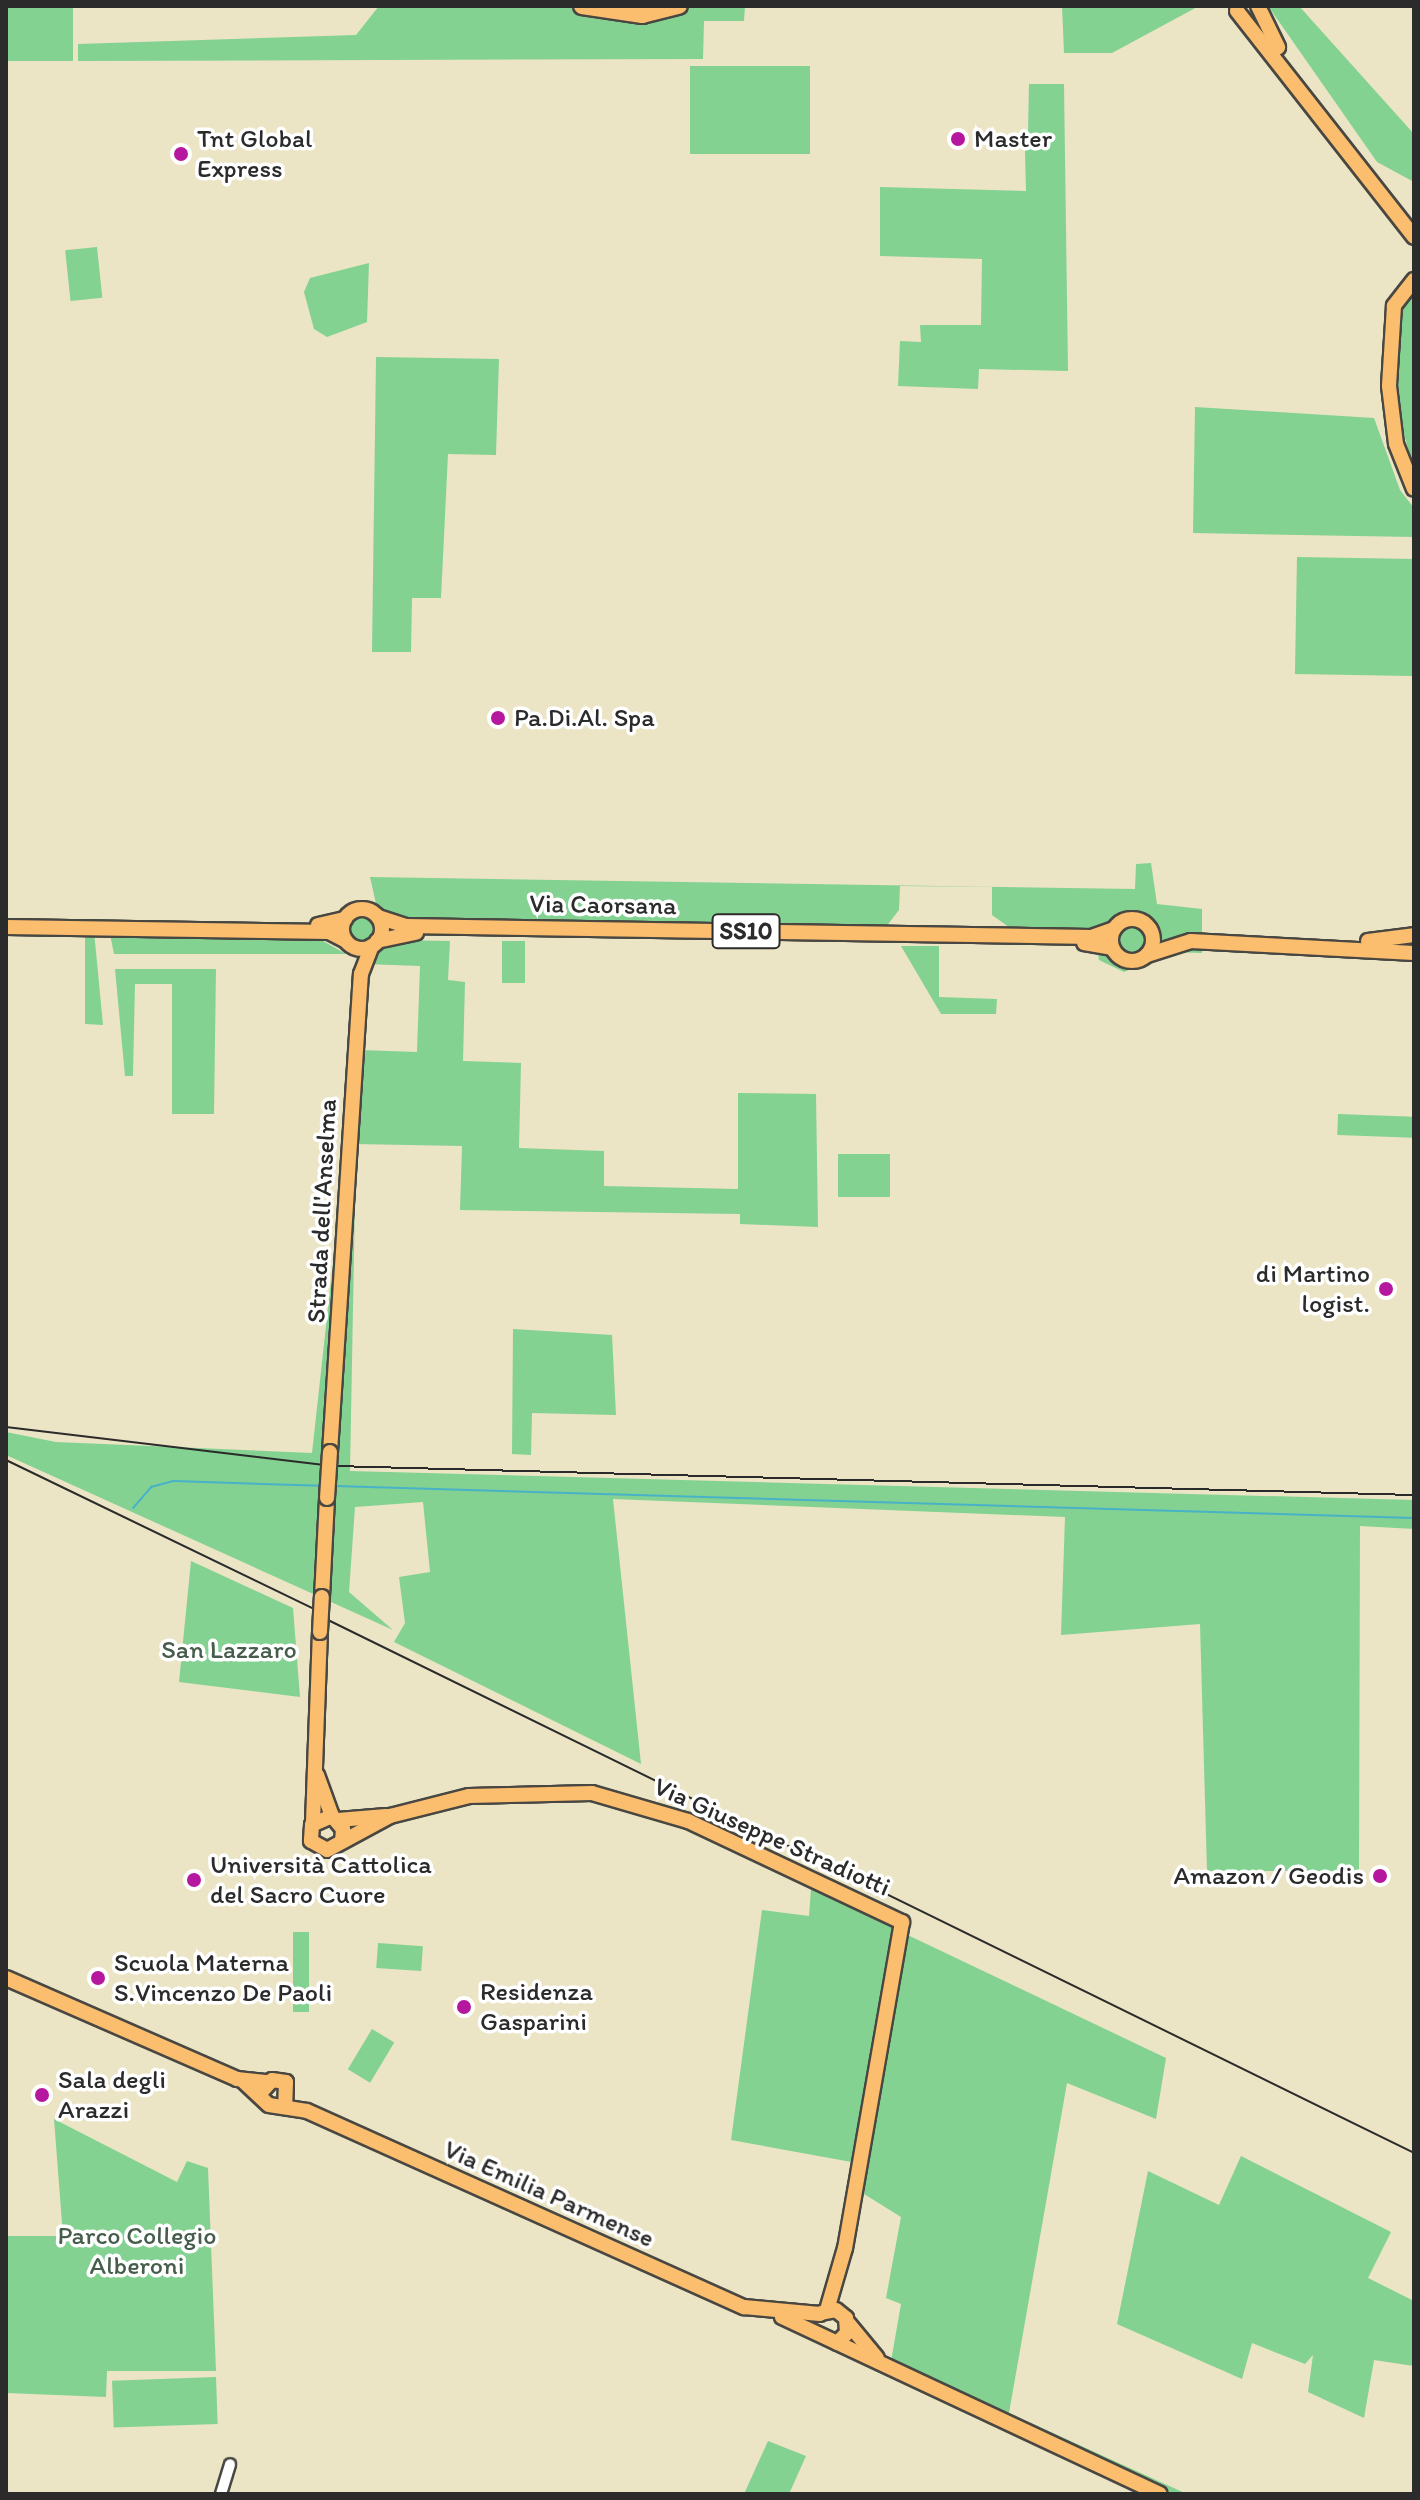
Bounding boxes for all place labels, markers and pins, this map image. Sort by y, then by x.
place label: Tnt Global Express [197,123,312,184]
place label: Master [974,123,1052,155]
marker: Master [949,130,967,148]
marker: Tnt Global Express [172,145,190,163]
place label: Pa.Di.Al. Spa [514,702,656,734]
marker: Pa.Di.Al. Spa [489,709,507,727]
place label: di Martino logist. [1255,1258,1370,1320]
marker: di Martino logist. [1377,1280,1395,1298]
place label: Università Cattolica del Sacro Cuore [210,1849,432,1910]
place label: Amazon / Geodis [1173,1860,1364,1892]
marker: Amazon / Geodis [1371,1867,1389,1885]
marker: Università Cattolica del Sacro Cuore [185,1871,203,1889]
place label: Scuola Materna S.Vincenzo De Paoli [114,1947,332,2008]
marker: Scuola Materna S.Vincenzo De Paoli [89,1969,107,1987]
place label: Residenza Gasparini [480,1976,593,2038]
marker: Residenza Gasparini [455,1998,473,2016]
place label: Sala degli Arazzi [58,2064,166,2126]
marker: Sala degli Arazzi [33,2086,51,2104]

